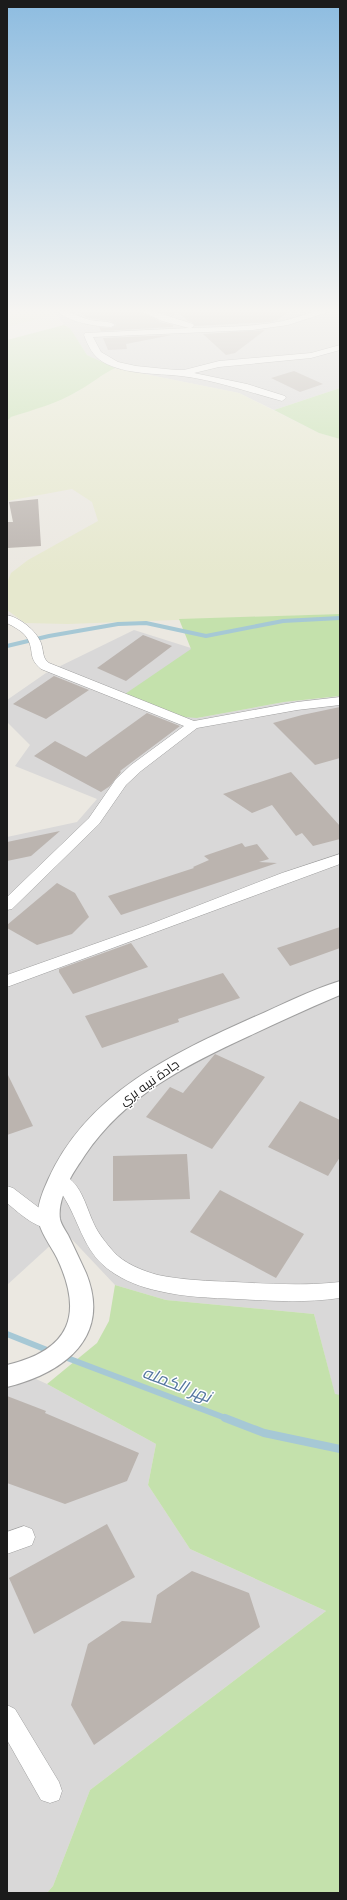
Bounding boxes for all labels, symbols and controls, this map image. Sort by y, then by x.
street label: جادة نبيه بري [115,1055,184,1111]
water label: نهر الكمله [139,1360,217,1408]

